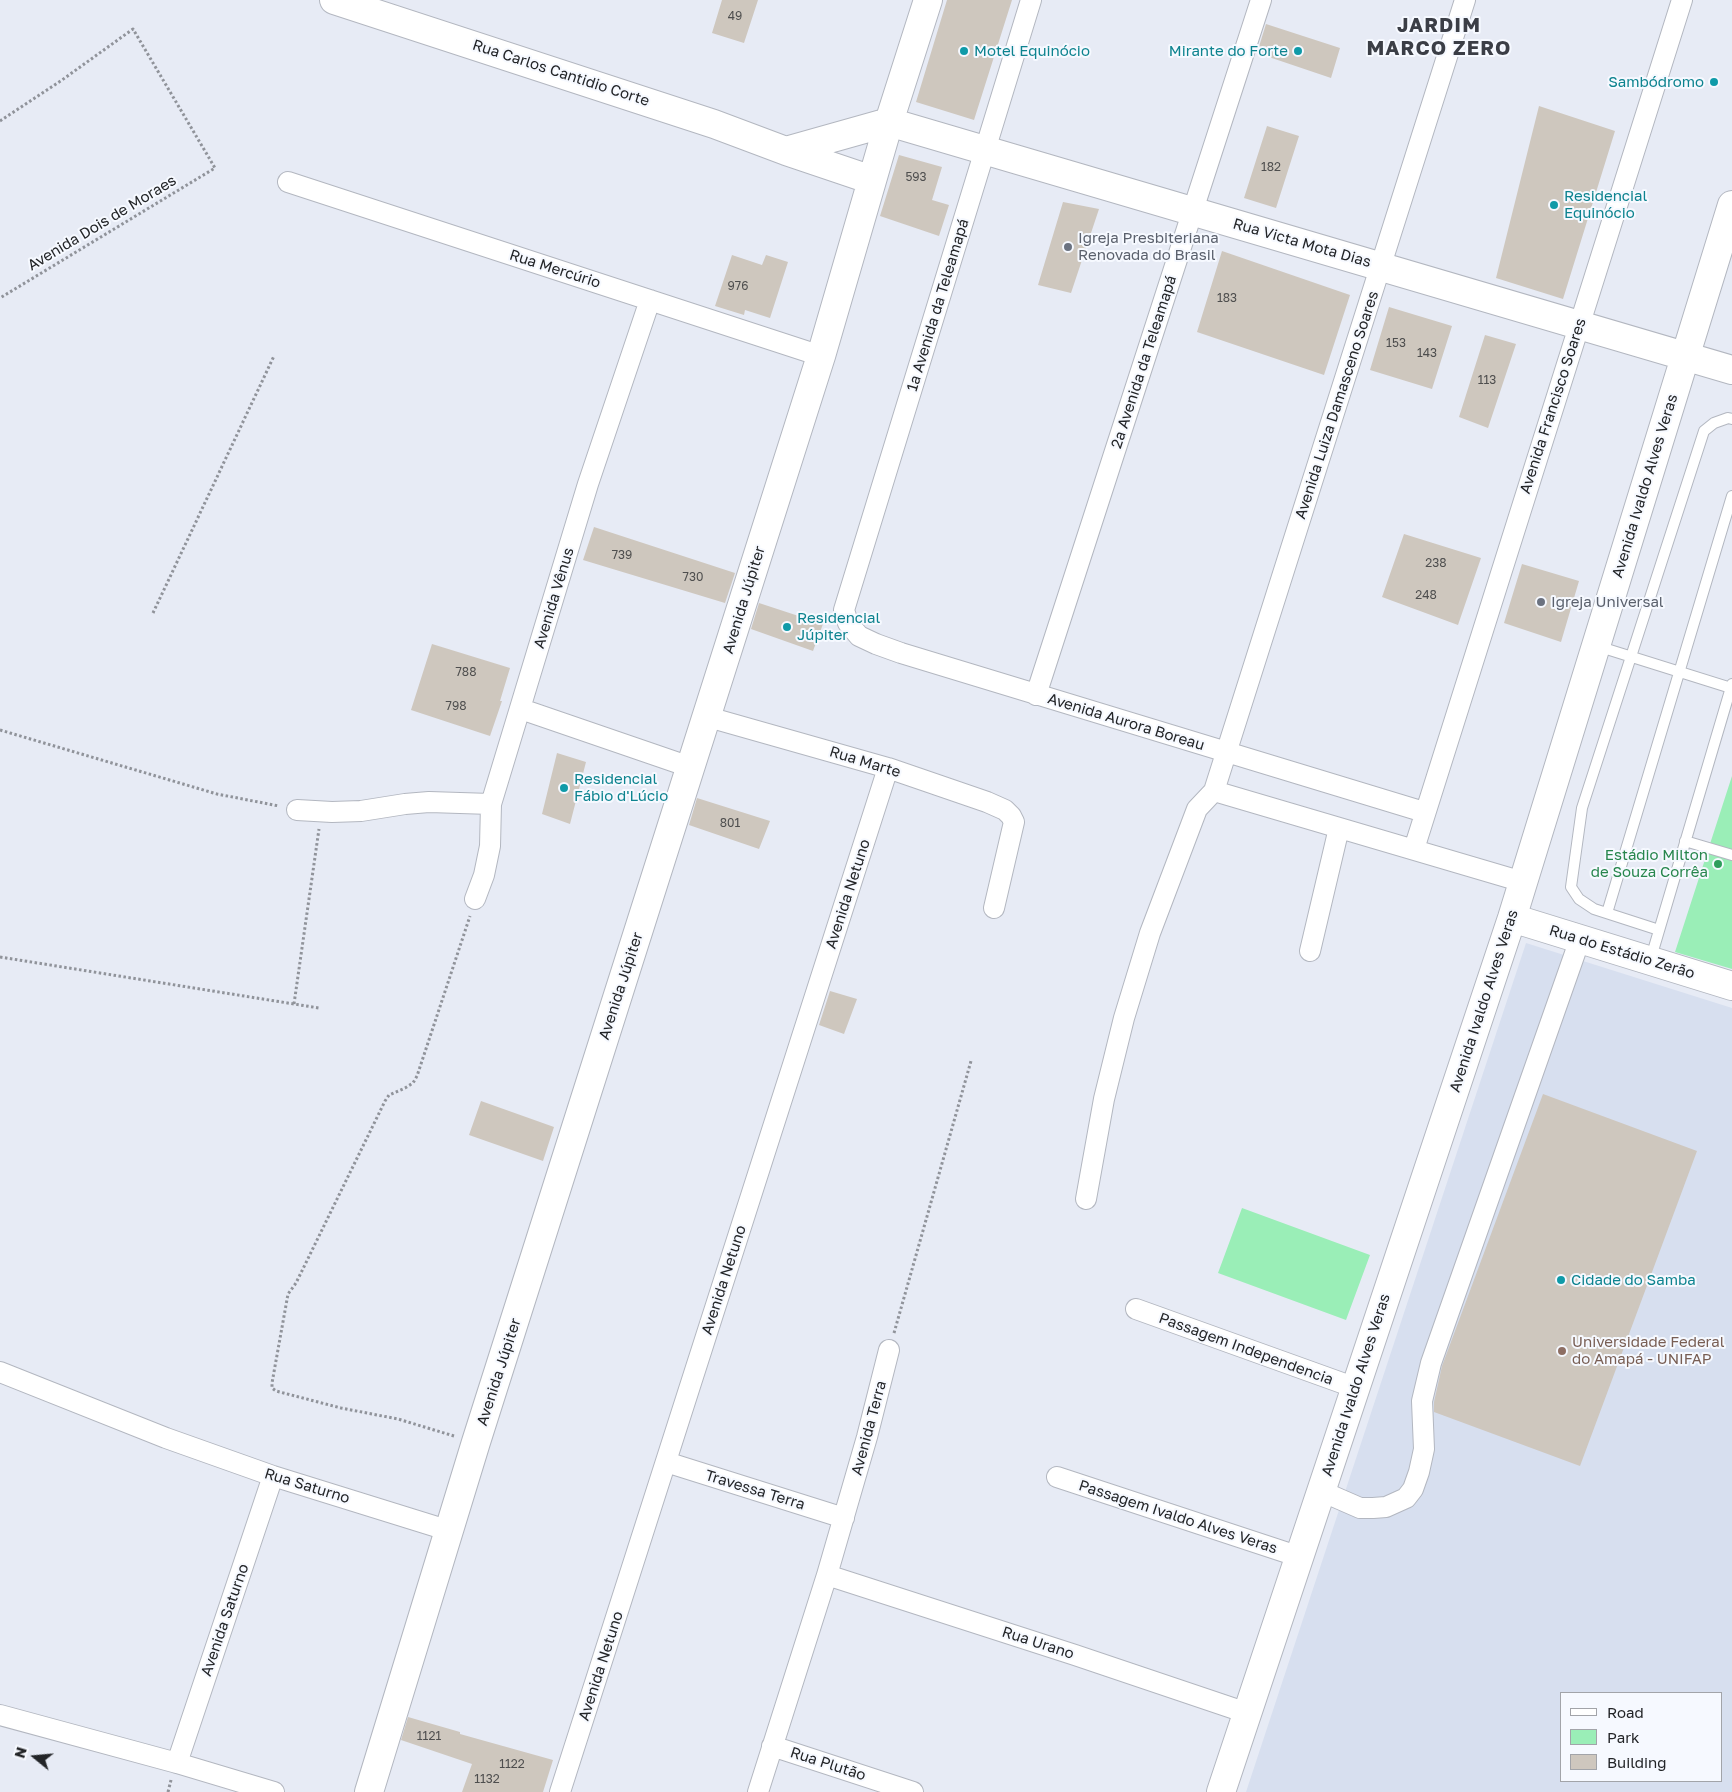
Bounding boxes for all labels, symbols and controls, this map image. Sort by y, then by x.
house number: 49 [728,9,742,23]
district label: JARDIM MARCO ZERO [1365,14,1513,61]
street label: Rua Carlos Cantidio Corte [470,36,652,110]
place label: Motel Equinócio [974,42,1090,60]
place label: Mirante do Forte [1169,42,1288,60]
marker: Motel Equinócio [958,45,970,57]
marker: Mirante do Forte [1292,45,1304,57]
place label: Sambódromo [1608,73,1704,91]
marker: Sambódromo [1708,76,1720,88]
house number: 182 [1261,160,1281,174]
house number: 593 [905,170,927,184]
street label: Avenida Dois de Moraes [24,171,180,275]
place label: Residencial Equinócio [1564,187,1647,222]
marker: Residencial Equinócio [1548,199,1560,211]
street label: Rua Victa Mota Dias [1231,215,1373,271]
street label: 1a Avenida da Teleamapá [903,217,973,393]
place label: Igreja Presbiteriana Renovada do Brasil [1078,229,1219,264]
marker: Igreja Presbiteriana Renovada do Brasil [1062,241,1074,253]
street label: Rua Mercúrio [507,246,603,292]
street label: 2a Avenida da Teleamapá [1107,273,1181,451]
house number: 976 [728,279,748,293]
street label: Avenida Luiza Damasceno Soares [1292,289,1382,521]
house number: 183 [1217,291,1237,305]
street label: Avenida Francisco Soares [1516,316,1590,496]
house number: 153 [1386,336,1406,350]
house number: 143 [1417,346,1437,360]
house number: 113 [1478,373,1496,387]
street label: Avenida Ivaldo Alves Veras [1608,392,1682,580]
street label: Avenida Júpiter [719,544,769,656]
street label: Avenida Vênus [530,545,578,651]
house number: 739 [612,548,632,562]
house number: 238 [1425,556,1447,570]
house number: 730 [683,570,703,584]
house number: 248 [1415,588,1437,602]
place label: Igreja Universal [1551,593,1664,611]
marker: Igreja Universal [1535,596,1547,608]
place label: Residencial Júpiter [797,609,880,644]
marker: Residencial Júpiter [781,621,793,633]
house number: 788 [456,665,476,679]
street label: Avenida Aurora Boreau [1045,690,1207,754]
house number: 798 [446,699,466,713]
street label: Rua Marte [827,743,903,781]
place label: Residencial Fábio d'Lúcio [574,770,668,805]
marker: Residencial Fábio d'Lúcio [558,782,570,794]
house number: 801 [720,816,740,830]
street label: Avenida Netuno [822,837,874,951]
place label: Estádio Milton de Souza Corrêa [1591,846,1708,881]
marker: Estádio Milton de Souza Corrêa [1712,858,1724,870]
street label: Avenida Ivaldo Alves Veras [1446,907,1522,1095]
street label: Rua do Estádio Zerão [1547,921,1697,983]
street label: Avenida Júpiter [595,930,647,1042]
street label: Avenida Netuno [698,1223,750,1337]
place label: Cidade do Samba [1571,1271,1696,1289]
marker: Cidade do Samba [1555,1274,1567,1286]
street label: Avenida Ivaldo Alves Veras [1318,1291,1394,1479]
street label: Passagem Independencia [1156,1309,1336,1389]
street label: Avenida Júpiter [473,1316,525,1428]
place label: Universidade Federal do Amapá - UNIFAP [1572,1333,1725,1368]
marker: Universidade Federal do Amapá - UNIFAP [1556,1345,1568,1357]
street label: Avenida Terra [848,1379,890,1477]
street label: Rua Saturno [262,1464,352,1508]
street label: Travessa Terra [703,1466,807,1514]
street label: Passagem Ivaldo Alves Veras [1076,1476,1280,1558]
street label: Avenida Saturno [197,1561,253,1679]
street label: Avenida Netuno [575,1609,627,1723]
street label: Rua Urano [1000,1623,1076,1663]
legend [1560,1692,1722,1782]
text: Road [1607,1703,1644,1721]
text: Park [1607,1728,1639,1746]
house number: 1121 [417,1729,441,1743]
north arrow [10,1732,60,1782]
street label: Rua Plutão [788,1743,868,1785]
text: N [10,1745,30,1760]
text: Building [1607,1753,1667,1771]
house number: 1122 [499,1757,525,1771]
house number: 1132 [474,1772,500,1786]

